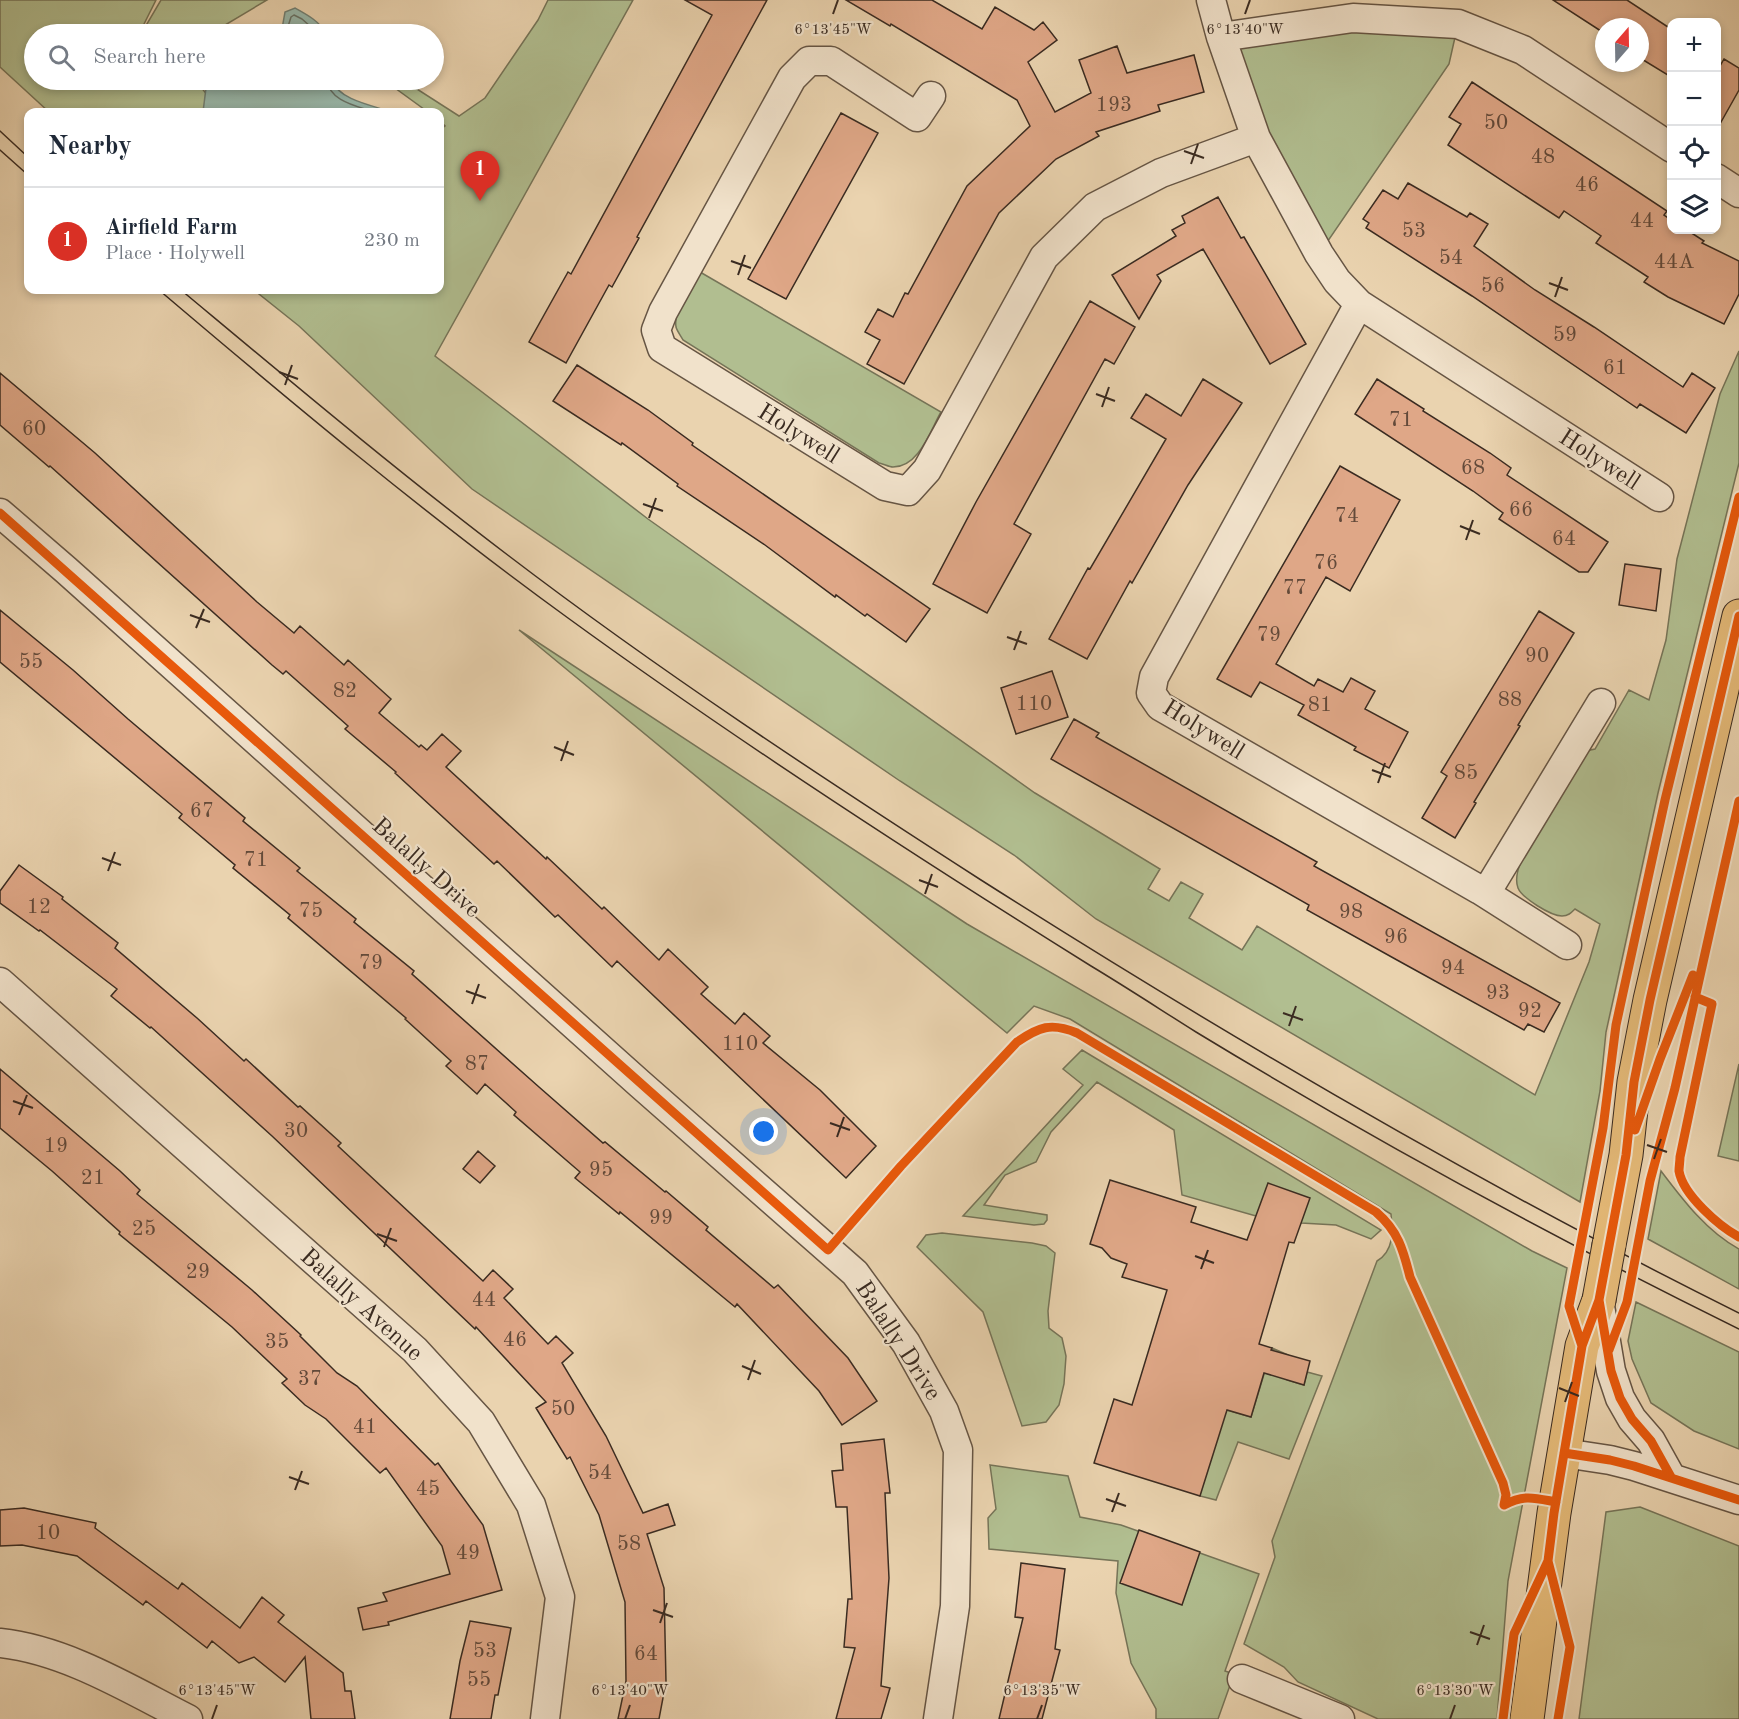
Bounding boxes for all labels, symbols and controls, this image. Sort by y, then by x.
north arrow [1595,18,1649,72]
map controls [1667,18,1721,234]
button: + [1667,18,1721,72]
text: 6°13'45"W [794,23,872,38]
text: 6°13'40"W [1206,23,1284,38]
search box [24,24,444,90]
icon: search [45,41,78,74]
text: Search here [93,46,206,68]
button: − [1667,72,1721,126]
house number: 193 [1096,95,1132,116]
house number: 50 [1484,113,1508,134]
button: locate [1667,126,1721,180]
text: Nearby [48,134,132,160]
house number: 48 [1531,147,1555,168]
pin: 1 [460,152,500,201]
house number: 46 [1575,175,1599,196]
button: layers [1667,180,1721,234]
house number: 44 [1630,211,1654,232]
text: Airfield Farm [105,217,238,239]
house number: 53 [1402,221,1426,242]
text: 1 [62,231,73,251]
text: 230 m [364,231,420,251]
text: Place · Holywell [105,244,245,264]
house number: 54 [1439,248,1463,269]
house number: 44A [1654,252,1694,273]
house number: 56 [1481,276,1505,297]
house number: 59 [1553,325,1577,346]
house number: 61 [1603,358,1627,379]
street label: Holywell [753,400,843,469]
house number: 71 [1389,410,1413,431]
house number: 60 [22,419,46,440]
street label: Holywell [1554,426,1644,496]
house number: 68 [1461,458,1485,479]
house number: 66 [1509,500,1533,521]
house number: 74 [1335,506,1359,527]
house number: 64 [1552,529,1576,550]
house number: 76 [1314,553,1338,574]
house number: 77 [1283,578,1307,599]
house number: 79 [1257,625,1281,646]
house number: 90 [1525,646,1549,667]
house number: 55 [19,652,43,673]
house number: 82 [333,681,357,702]
house number: 88 [1498,690,1522,711]
house number: 110 [1016,694,1052,715]
house number: 81 [1308,695,1332,716]
street label: Holywell [1158,696,1248,765]
house number: 85 [1454,763,1478,784]
house number: 67 [190,801,214,822]
street label: Balally Drive [367,814,485,923]
house number: 71 [244,850,268,871]
house number: 12 [27,897,51,918]
house number: 75 [299,901,323,922]
house number: 98 [1339,902,1363,923]
house number: 96 [1384,927,1408,948]
house number: 79 [359,953,383,974]
house number: 94 [1441,958,1465,979]
house number: 93 [1486,983,1510,1004]
house number: 92 [1518,1001,1542,1022]
house number: 110 [722,1034,758,1055]
house number: 87 [465,1054,489,1075]
your location [749,1117,778,1146]
house number: 30 [284,1121,308,1142]
house number: 19 [44,1136,68,1157]
house number: 95 [589,1160,613,1181]
house number: 21 [81,1168,105,1189]
house number: 99 [649,1208,673,1229]
house number: 25 [132,1219,156,1240]
street label: Balally Avenue [295,1245,426,1366]
house number: 29 [186,1262,210,1283]
street label: Balally Drive [850,1277,945,1405]
house number: 44 [472,1290,496,1311]
house number: 46 [503,1330,527,1351]
house number: 35 [265,1332,289,1353]
house number: 37 [298,1369,322,1390]
house number: 50 [551,1399,575,1420]
house number: 41 [353,1417,377,1438]
house number: 54 [588,1463,612,1484]
house number: 45 [416,1479,440,1500]
house number: 10 [36,1523,60,1544]
house number: 58 [617,1534,641,1555]
house number: 49 [456,1543,480,1564]
house number: 53 [473,1641,497,1662]
house number: 64 [634,1644,658,1665]
house number: 55 [467,1670,491,1691]
text: 6°13'45"W [178,1684,256,1699]
text: 6°13'40"W [591,1684,669,1699]
text: 6°13'35"W [1003,1684,1081,1699]
text: 6°13'30"W [1416,1684,1494,1699]

